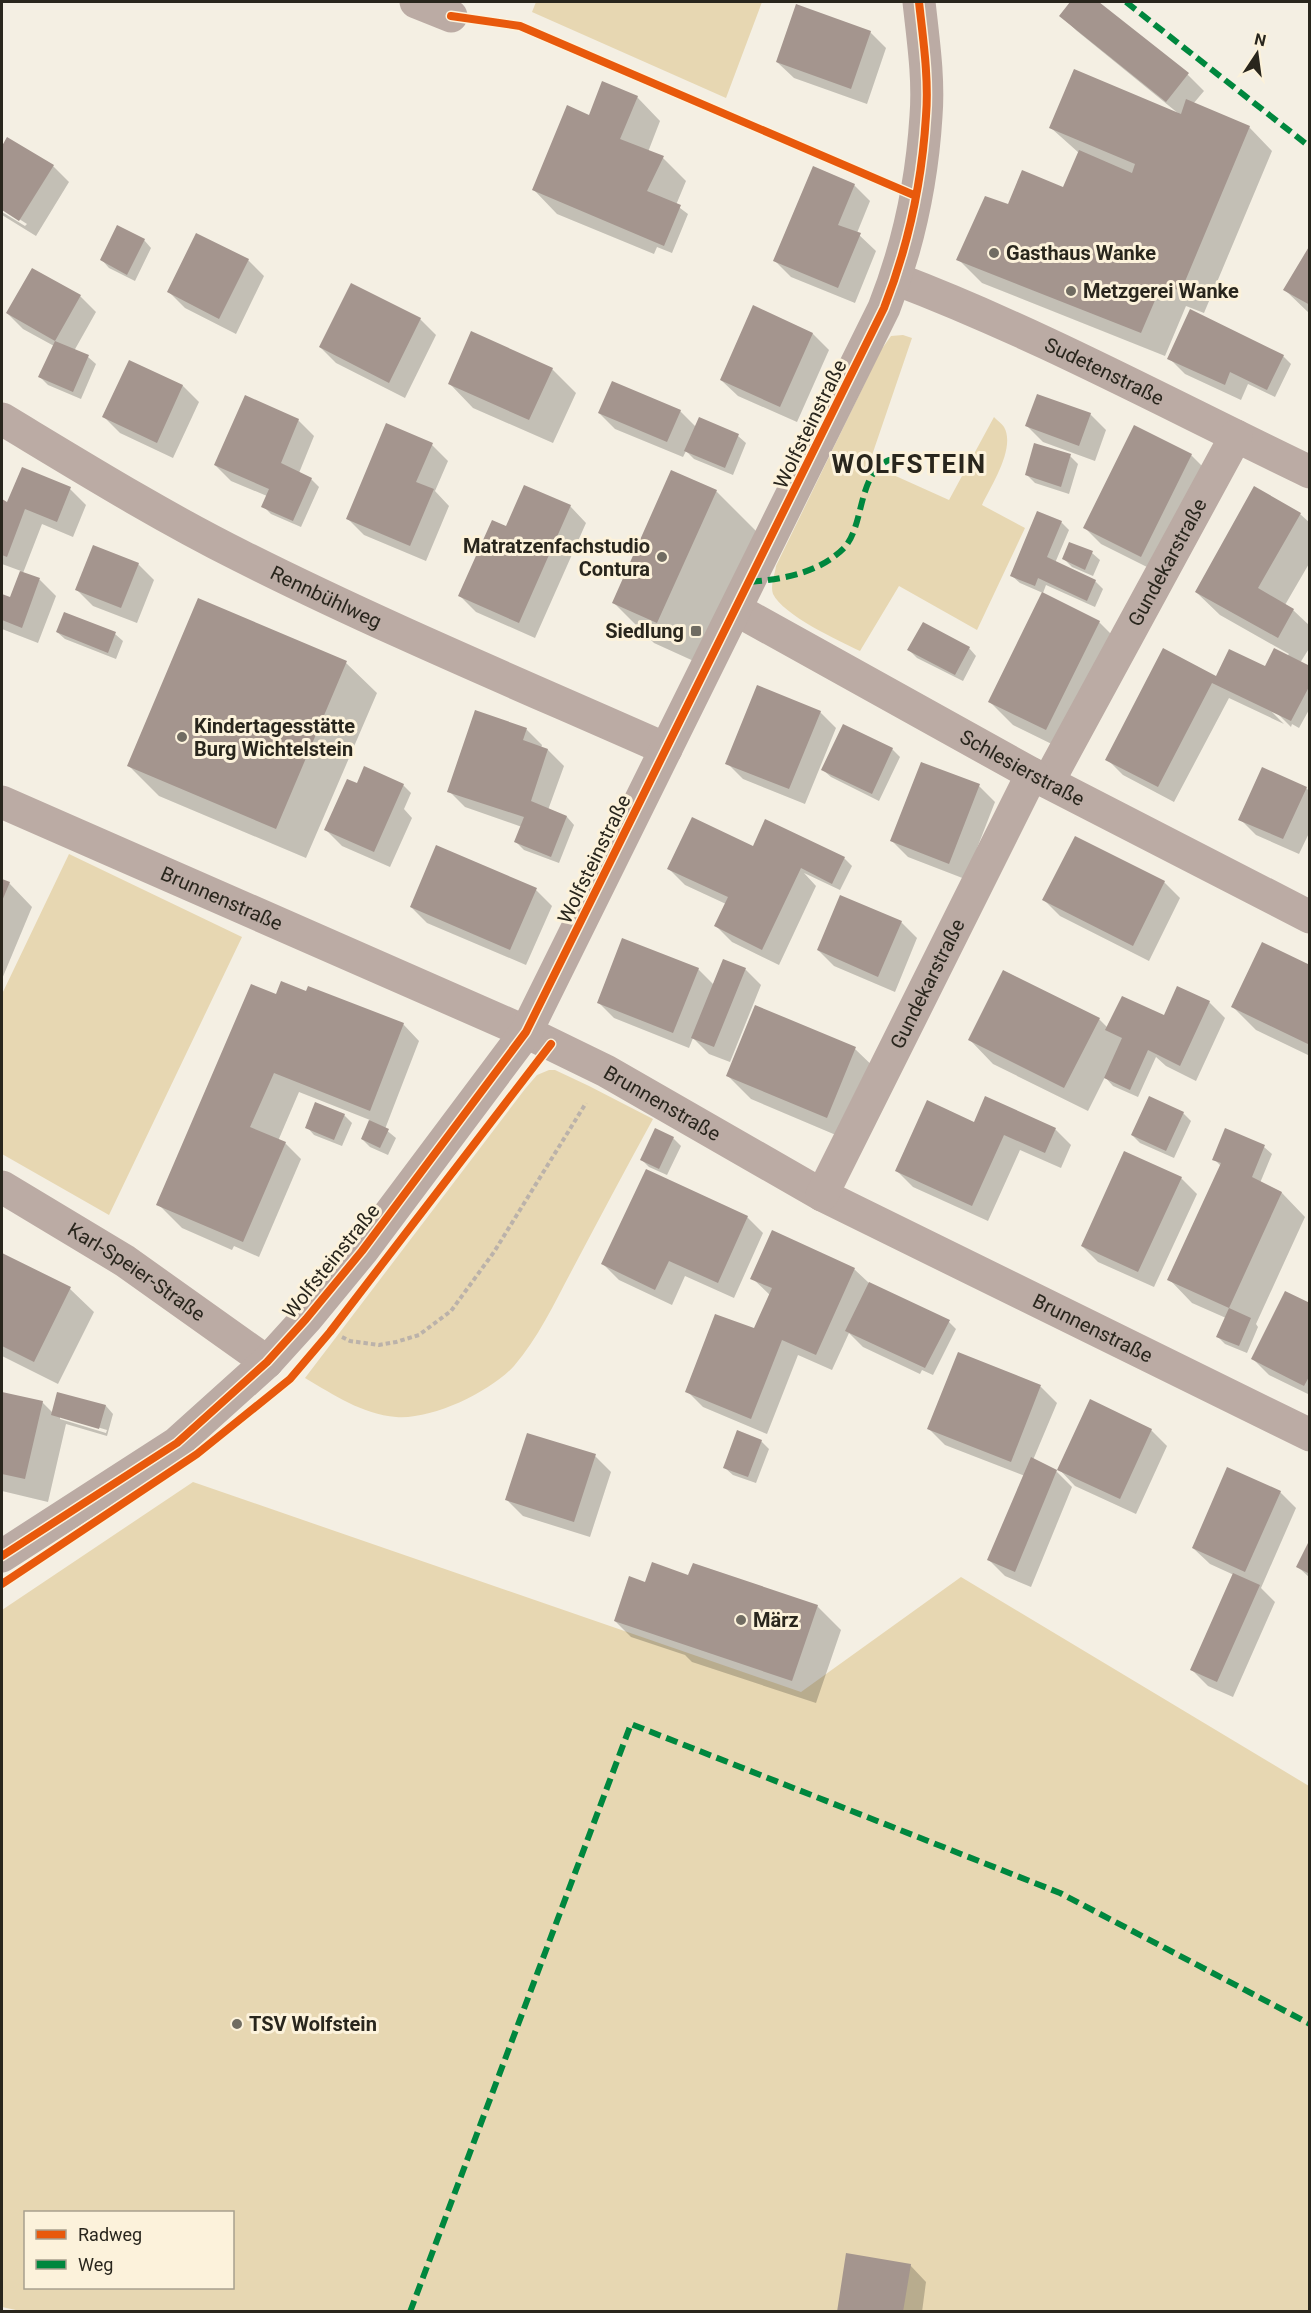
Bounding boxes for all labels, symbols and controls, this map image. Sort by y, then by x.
north arrow [1227,24,1287,84]
text: N [1253,29,1268,50]
place label: Gasthaus Wanke [1006,241,1156,265]
marker: Gasthaus Wanke [987,246,1001,260]
place label: Metzgerei Wanke [1083,279,1239,303]
marker: Metzgerei Wanke [1064,284,1078,298]
street label: Sudetenstraße [1041,332,1168,410]
street label: Wolfsteinstraße [768,356,852,492]
district label: WOLFSTEIN [831,449,987,479]
street label: Gundekarstraße [1123,494,1212,630]
place label: Matratzenfachstudio Contura [463,534,650,581]
marker: Matratzenfachstudio Contura [655,550,669,564]
street label: Rennbühlweg [267,561,385,634]
place label: Siedlung [605,619,684,643]
marker: Siedlung [689,624,703,638]
place label: Kindertagesstätte Burg Wichtelstein [194,714,355,761]
street label: Schlesierstraße [956,724,1089,811]
marker: Kindertagesstätte Burg Wichtelstein [175,730,189,744]
street label: Wolfsteinstraße [552,791,636,927]
street label: Brunnenstraße [157,861,286,936]
street label: Gundekarstraße [885,915,970,1053]
street label: Brunnenstraße [599,1060,725,1146]
street label: Wolfsteinstraße [277,1199,385,1323]
street label: Karl-Speier-Straße [63,1217,210,1326]
street label: Brunnenstraße [1029,1289,1157,1368]
place label: März [753,1608,799,1632]
marker: März [734,1613,748,1627]
place label: TSV Wolfstein [249,2012,377,2036]
marker: TSV Wolfstein [230,2017,244,2031]
legend [24,2211,234,2289]
text: Radweg [78,2224,142,2245]
text: Weg [78,2254,113,2275]

